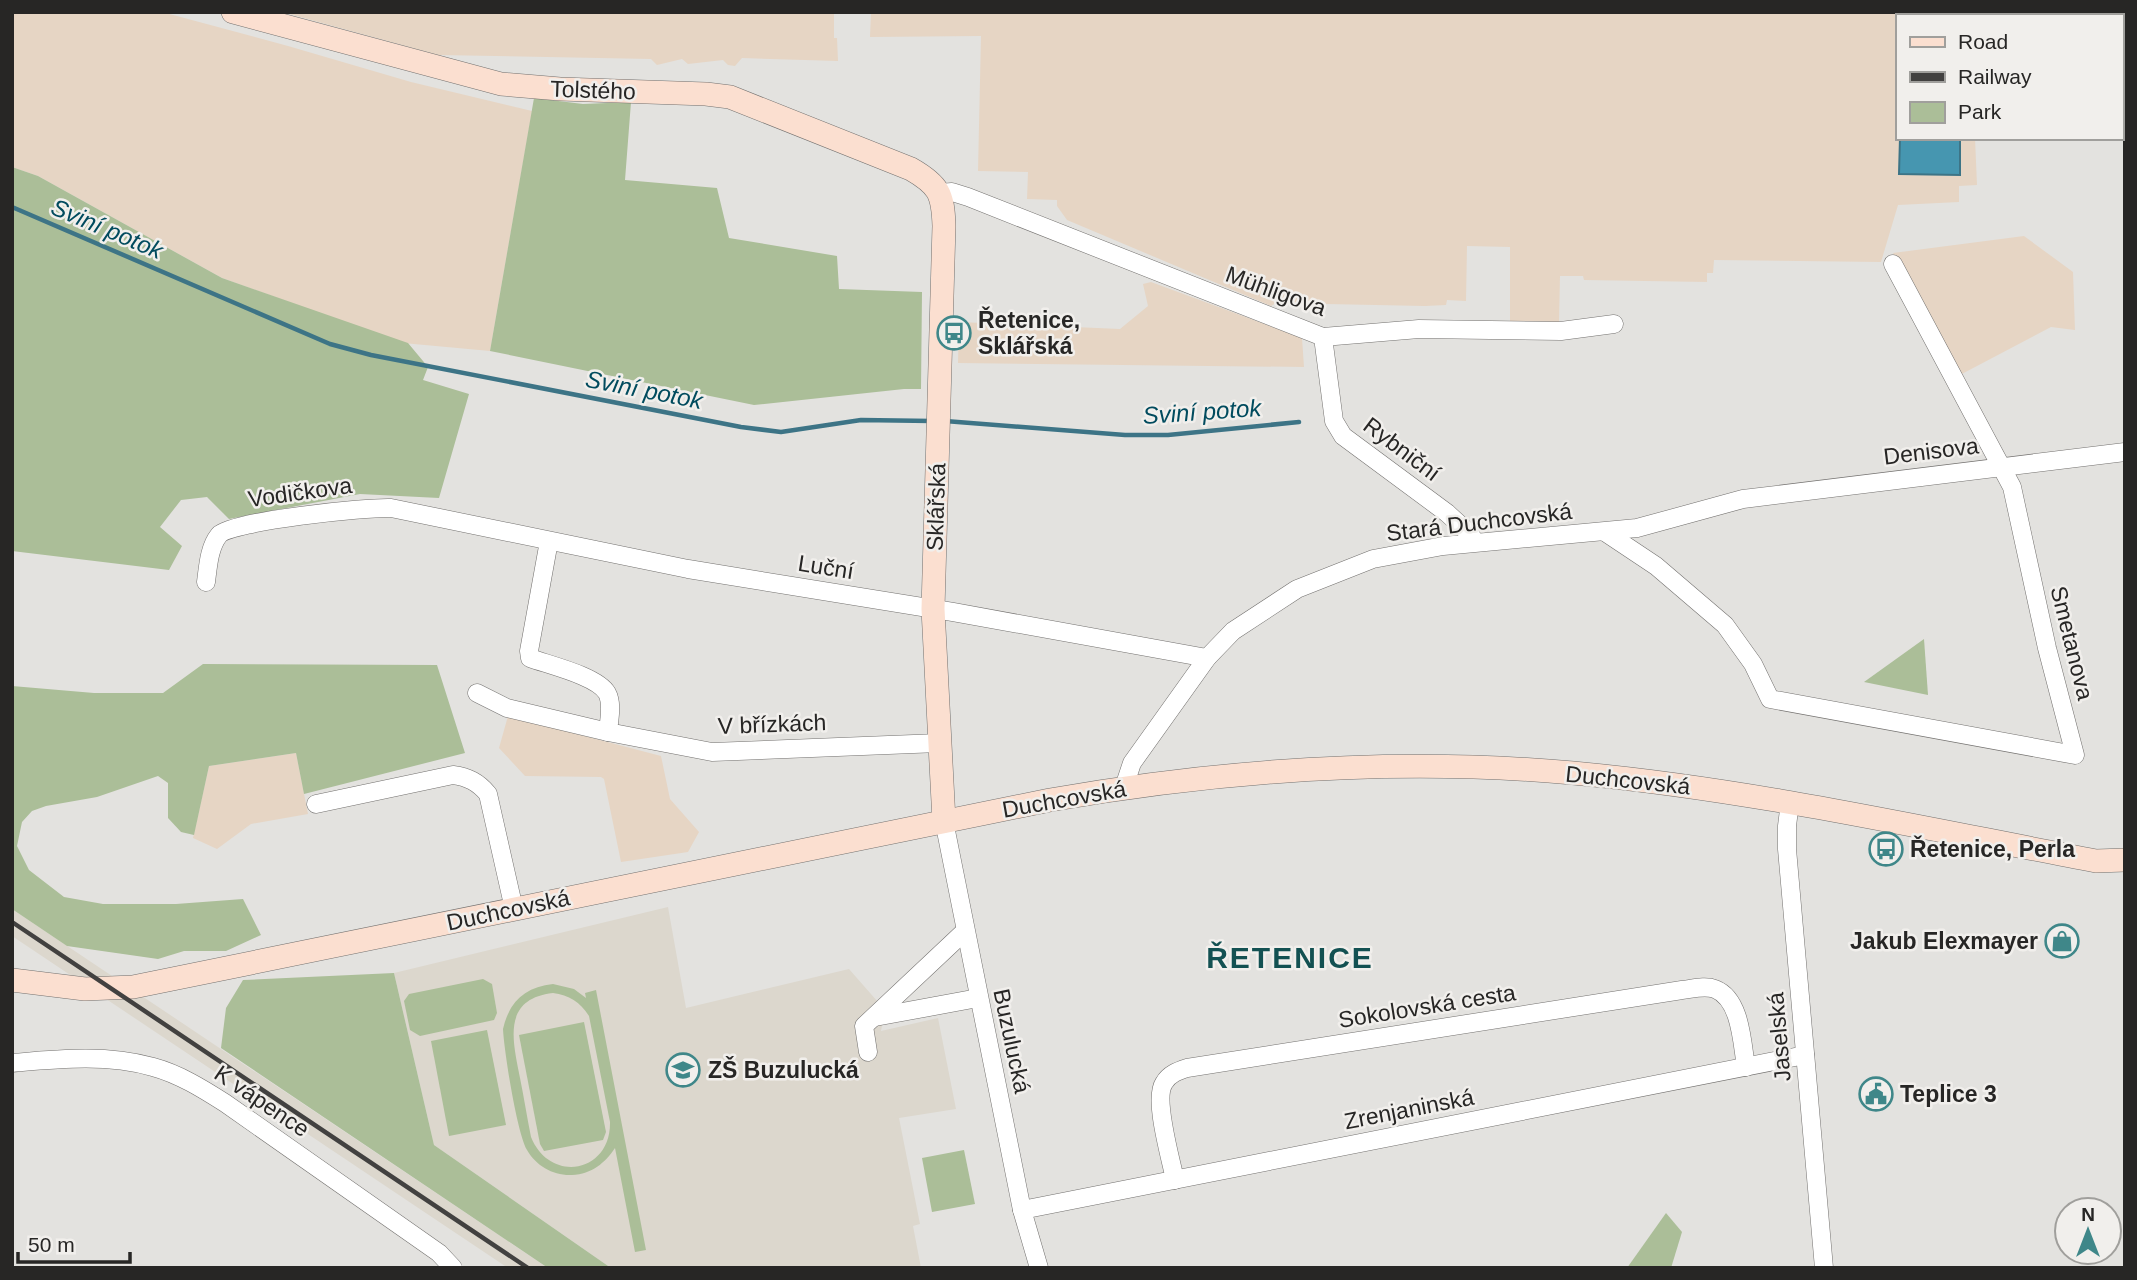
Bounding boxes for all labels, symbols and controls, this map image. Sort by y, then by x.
legend [1896,14,2123,140]
text: Road [1958,30,2008,53]
text: Railway [1958,65,2032,88]
street label: Tolstého [550,76,636,104]
text: Park [1958,100,2002,123]
water label: Sviní potok [47,193,169,265]
street label: Mühligova [1222,261,1330,321]
place label: Řetenice, Sklářská [978,306,1080,359]
bus stop icon: Řetenice, Sklářská [935,314,973,352]
water label: Sviní potok [583,365,707,414]
water label: Sviní potok [1142,394,1264,429]
street label: Rybniční [1358,412,1446,487]
street label: Denisova [1882,432,1980,470]
street label: Sklářská [921,462,951,552]
street label: Vodičkova [246,472,354,512]
street label: Stará Duchcovská [1385,498,1573,546]
street label: Luční [796,550,856,584]
street label: Smetanova [2045,583,2099,703]
street label: V břízkách [717,709,827,739]
street label: Duchcovská [1564,761,1692,799]
street label: Duchcovská [1000,775,1128,823]
bus stop icon: Řetenice, Perla [1867,830,1905,868]
place label: Řetenice, Perla [1910,835,2075,862]
street label: Duchcovská [444,884,572,936]
shop icon: Jakub Elexmayer [2043,922,2081,960]
place label: Jakub Elexmayer [1850,928,2038,954]
district label: ŘETENICE [1206,941,1374,974]
street label: Sokolovská cesta [1337,979,1518,1033]
street label: Buzulucká [988,986,1036,1096]
street label: Jaselská [1762,991,1796,1083]
school or university icon: ZŠ Buzulucká [664,1051,702,1089]
place label: ZŠ Buzulucká [708,1056,859,1083]
street label: K vápence [210,1060,314,1142]
public building icon: Teplice 3 [1857,1075,1895,1113]
place label: Teplice 3 [1900,1081,1997,1107]
street label: Zrenjaninská [1342,1084,1476,1134]
north arrow [2053,1196,2123,1266]
text: N [2081,1204,2095,1225]
scale bar [18,1220,130,1264]
text: 50 m [28,1233,75,1256]

